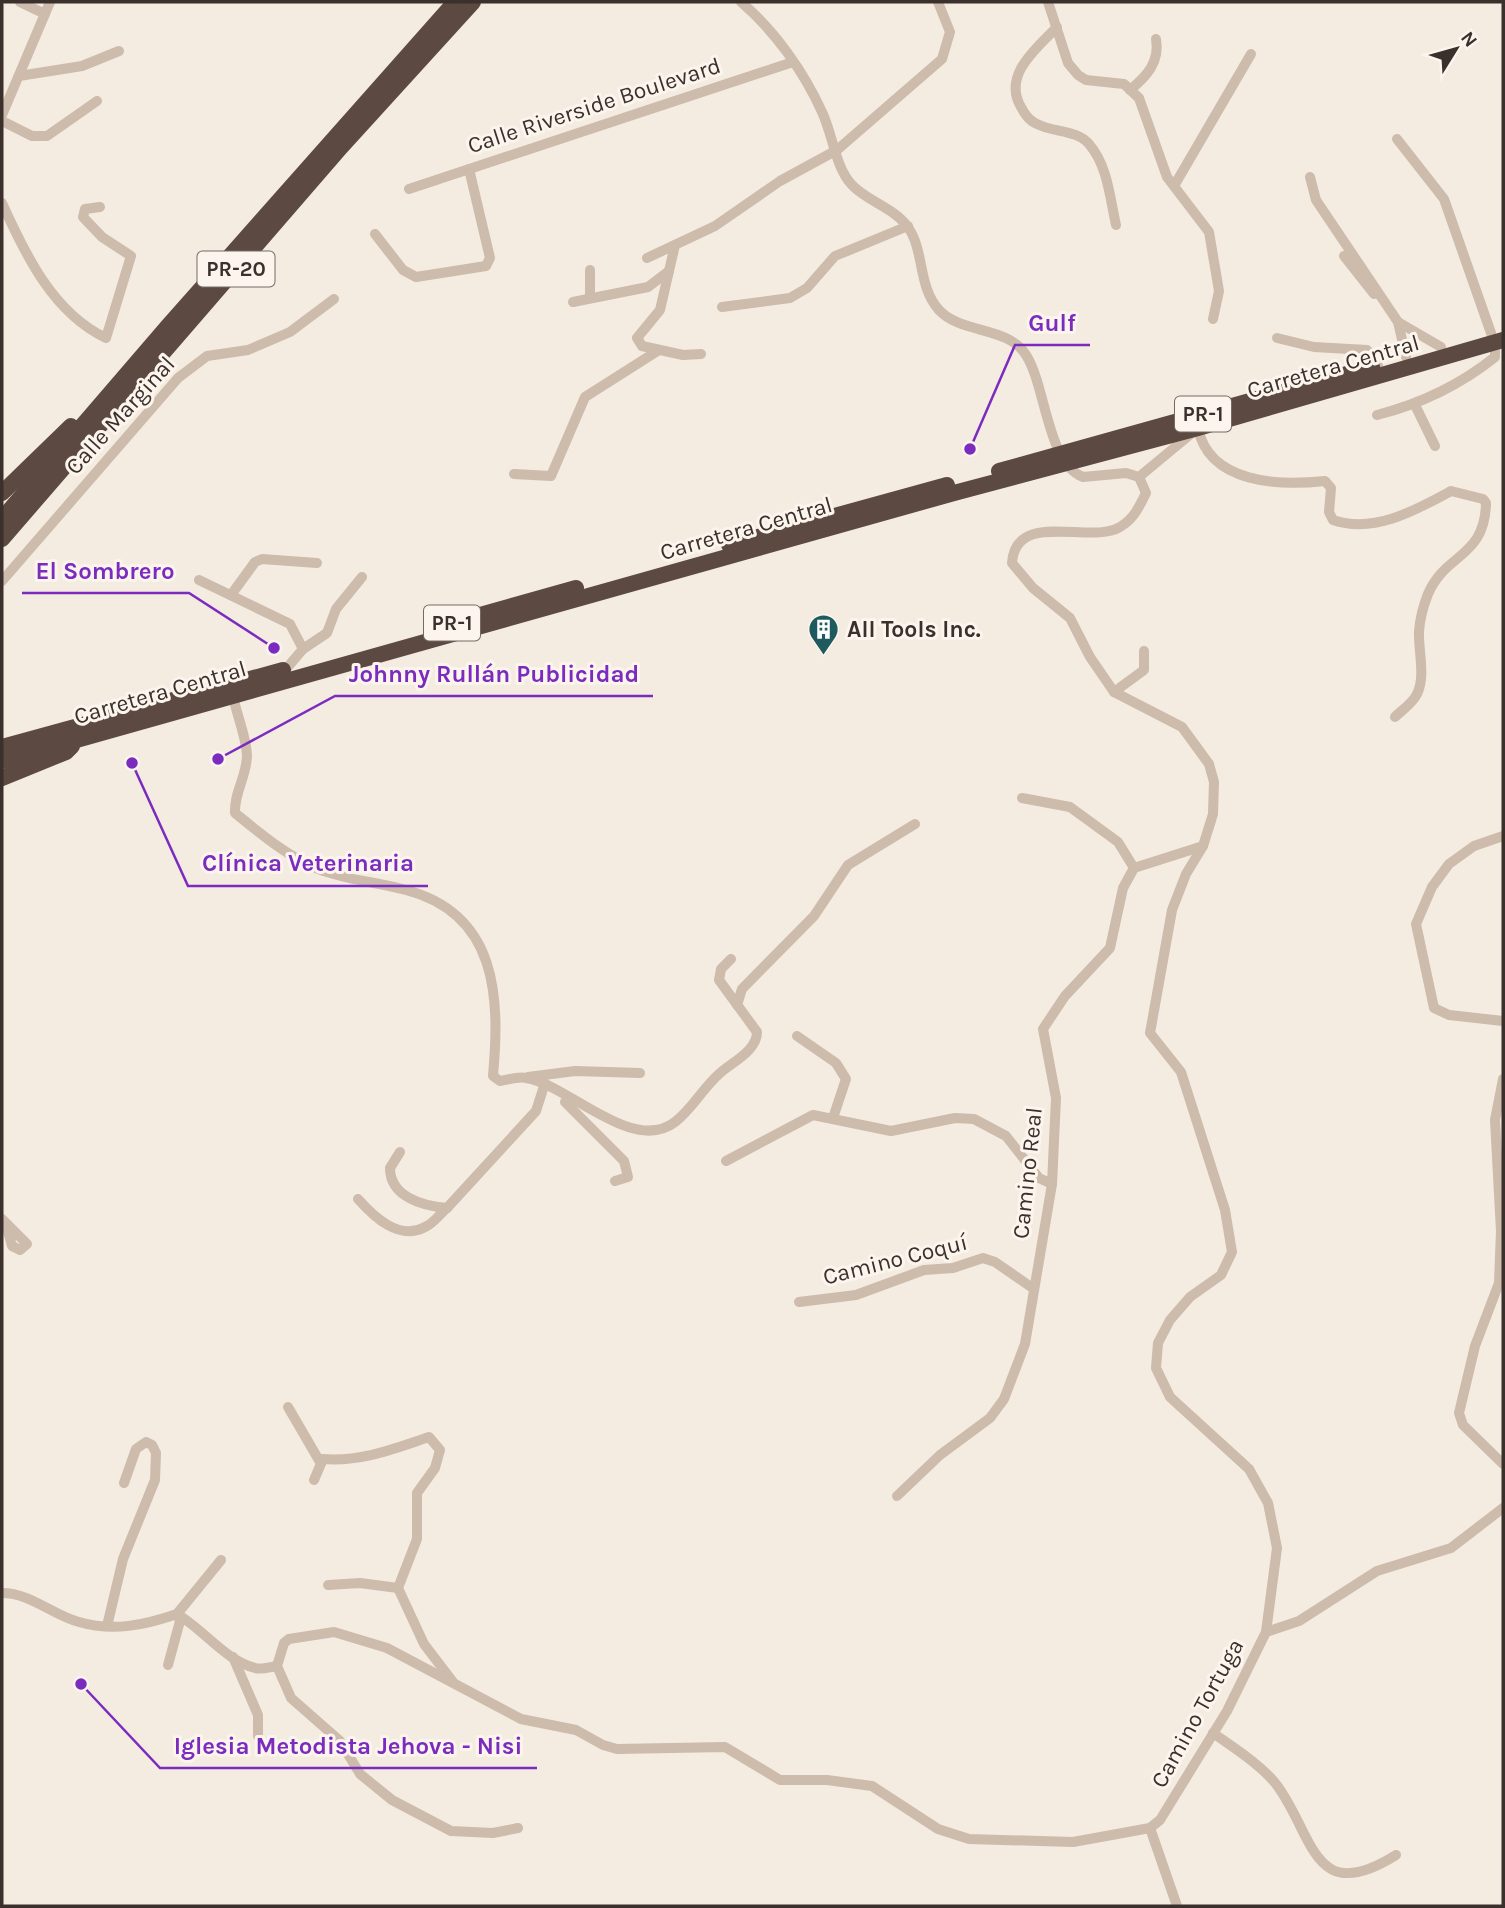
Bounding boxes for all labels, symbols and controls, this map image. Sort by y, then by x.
north arrow [1421,14,1491,84]
text: N [1456,27,1482,51]
street label: Calle Riverside Boulevard [464,52,724,159]
road number: PR-20 [198,252,274,286]
callout: Gulf [1015,300,1090,345]
text: Gulf [1028,309,1076,337]
street label: Carretera Central [1244,329,1422,404]
street label: Calle Marginal [60,351,181,480]
road number: PR-1 [1175,396,1231,432]
street label: Carretera Central [657,491,835,566]
callout: El Sombrero [22,548,189,593]
text: El Sombrero [36,557,175,585]
road number: PR-1 [424,606,480,640]
building icon: All Tools Inc. [807,612,841,656]
place label: All Tools Inc. [847,616,981,643]
callout: Johnny Rullán Publicidad [335,651,653,696]
street label: Carretera Central [71,655,249,730]
text: Johnny Rullán Publicidad [349,660,639,688]
callout: Clínica Veterinaria [188,841,428,886]
text: Clínica Veterinaria [202,849,414,877]
street label: Camino Real [1007,1106,1048,1240]
street label: Camino Coquí [820,1228,970,1290]
street label: Camino Tortuga [1145,1634,1249,1792]
callout: Iglesia Metodista Jehova - Nisi [160,1723,537,1768]
text: Iglesia Metodista Jehova - Nisi [174,1732,522,1760]

